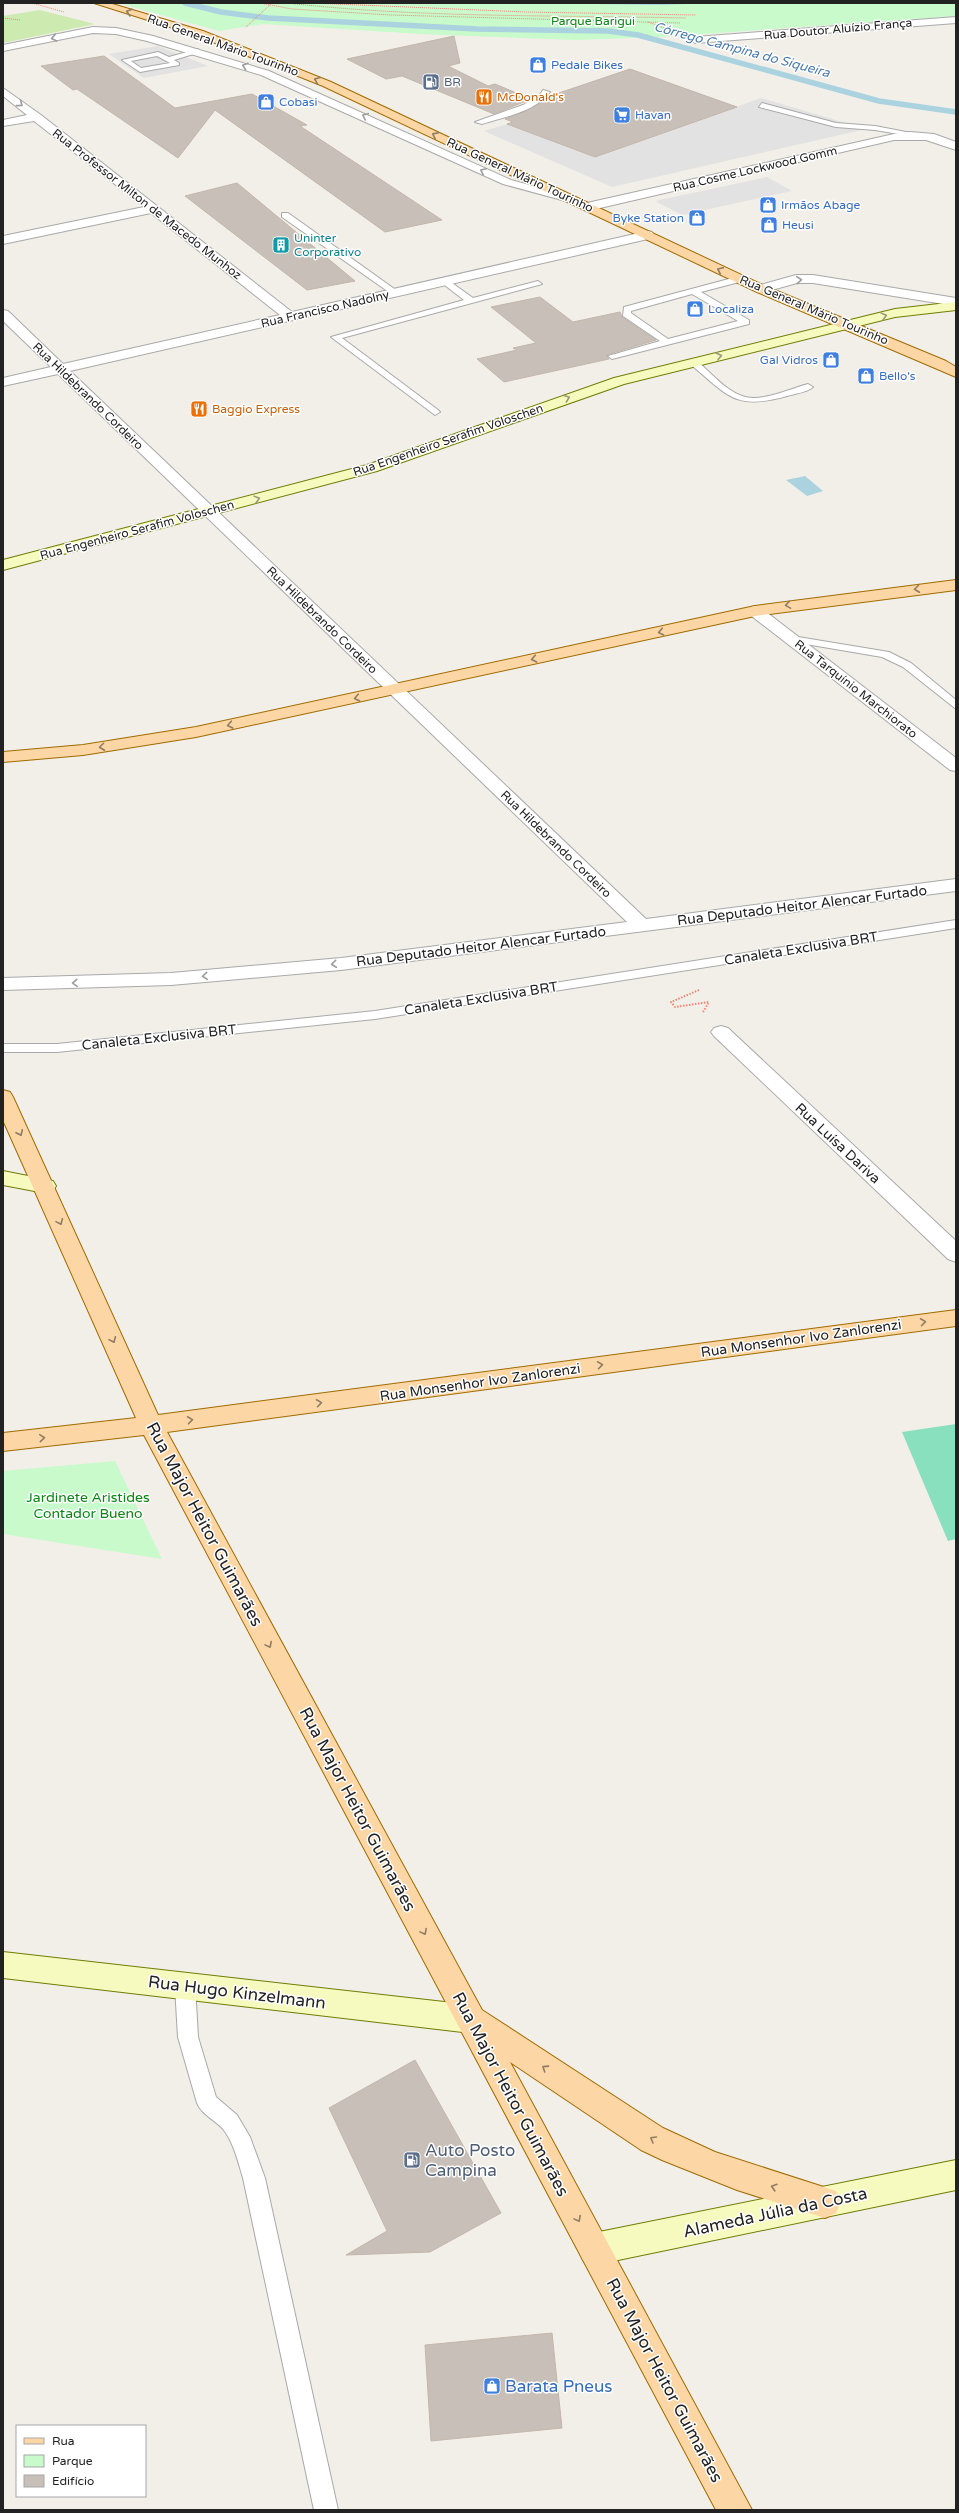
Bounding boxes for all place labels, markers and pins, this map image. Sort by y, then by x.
shop icon: Pedale Bikes [528,55,548,75]
place label: Pedale Bikes [551,58,623,72]
fuel station icon: BR [421,72,441,92]
place label: BR [444,75,461,89]
restaurant icon: McDonald's [474,87,494,107]
place label: McDonald's [497,90,564,104]
shop icon: Cobasi [256,92,276,112]
place label: Cobasi [279,95,318,109]
supermarket icon: Havan [612,105,632,125]
place label: Havan [635,108,671,122]
shop icon: Irmãos Abage [758,195,778,215]
place label: Irmãos Abage [781,198,861,212]
shop icon: Byke Station [687,208,707,228]
place label: Byke Station [613,211,684,225]
shop icon: Heusi [759,215,779,235]
place label: Heusi [782,218,814,232]
place label: Uninter Corporativo [294,231,361,259]
building icon: Uninter Corporativo [271,235,291,255]
shop icon: Localiza [685,299,705,319]
place label: Localiza [708,302,754,316]
shop icon: Gal Vidros [821,350,841,370]
place label: Gal Vidros [760,353,818,367]
shop icon: Bello's [856,366,876,386]
place label: Bello's [879,369,916,383]
restaurant icon: Baggio Express [189,399,209,419]
place label: Baggio Express [212,402,300,416]
place label: Auto Posto Campina [425,2140,515,2181]
fuel station icon: Auto Posto Campina [402,2150,422,2170]
shop icon: Barata Pneus [482,2376,502,2396]
place label: Barata Pneus [505,2376,612,2397]

